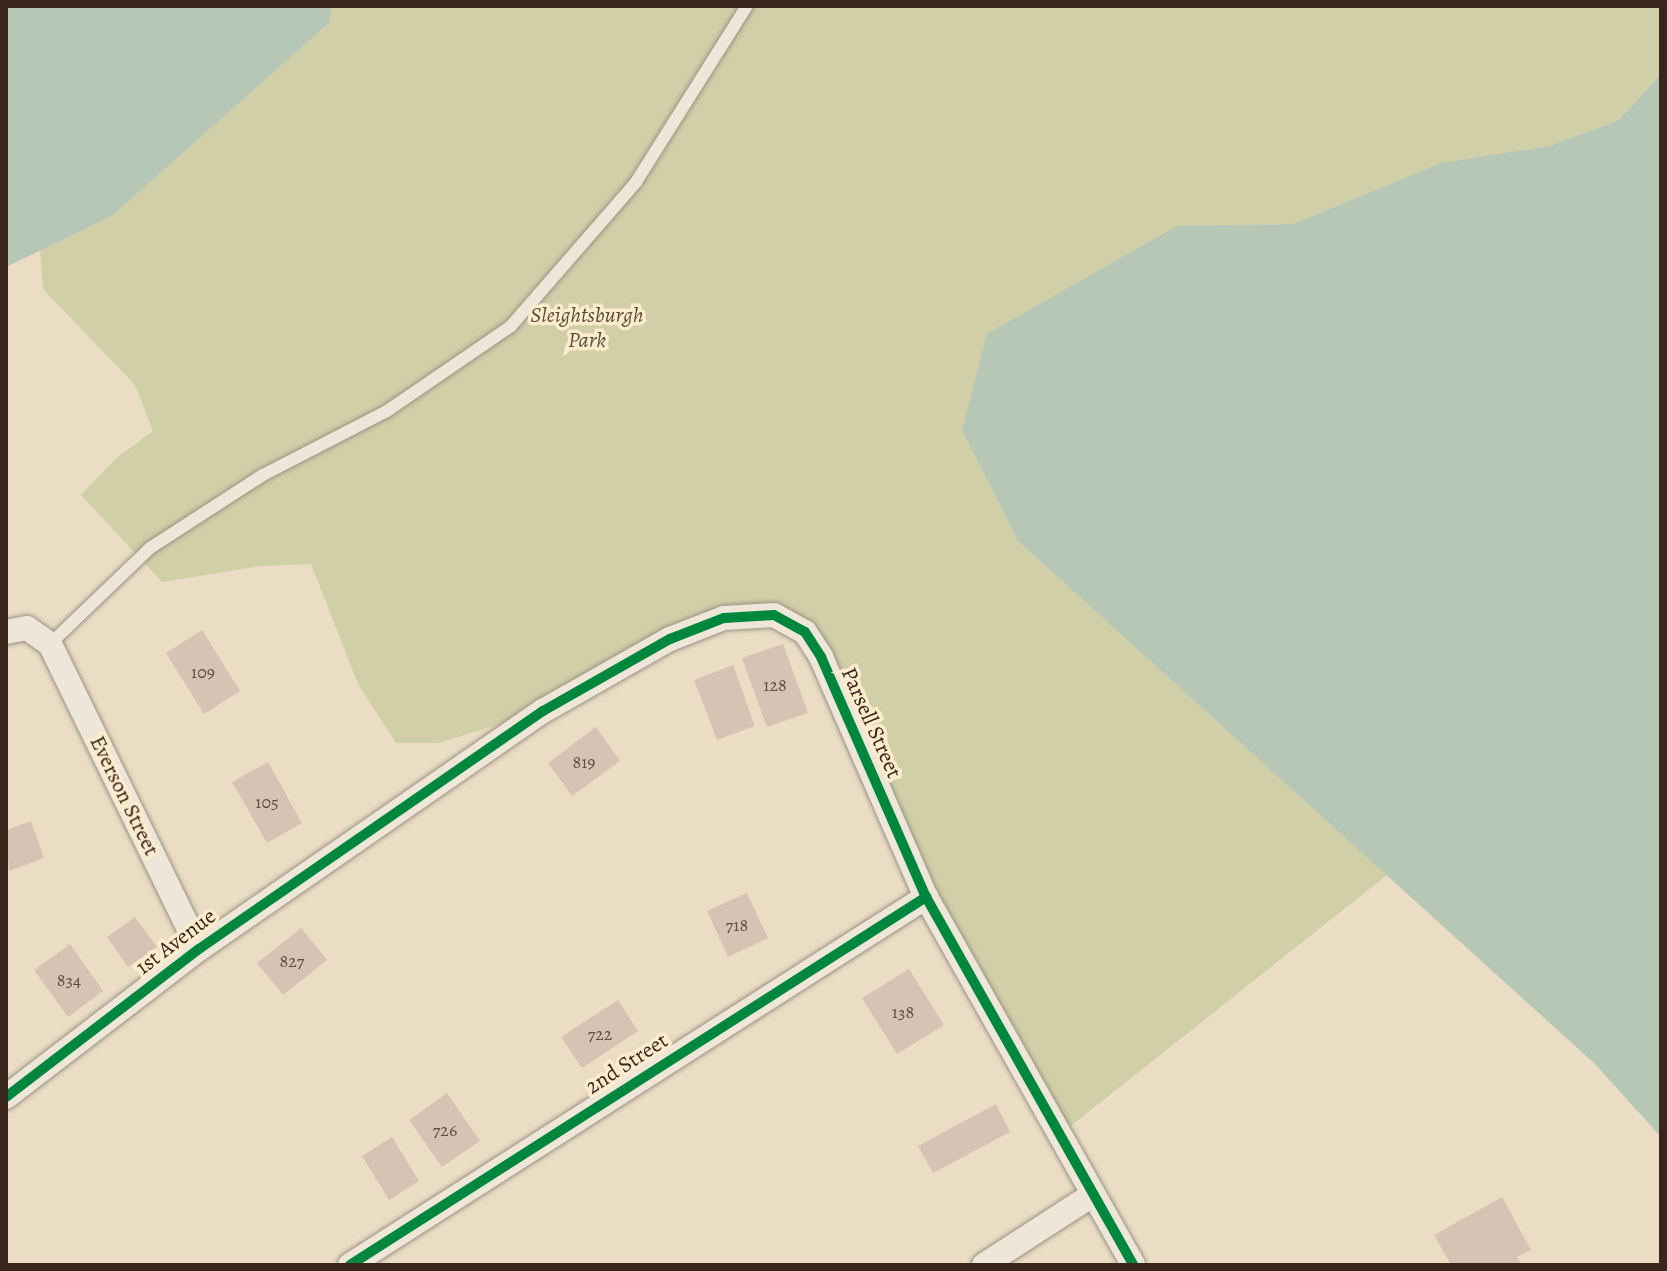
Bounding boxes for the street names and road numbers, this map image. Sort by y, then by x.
street label: Parsell Street [835,664,907,782]
street label: Everson Street [84,732,164,860]
street label: 1st Avenue [131,903,221,981]
street label: 2nd Street [581,1028,673,1100]

